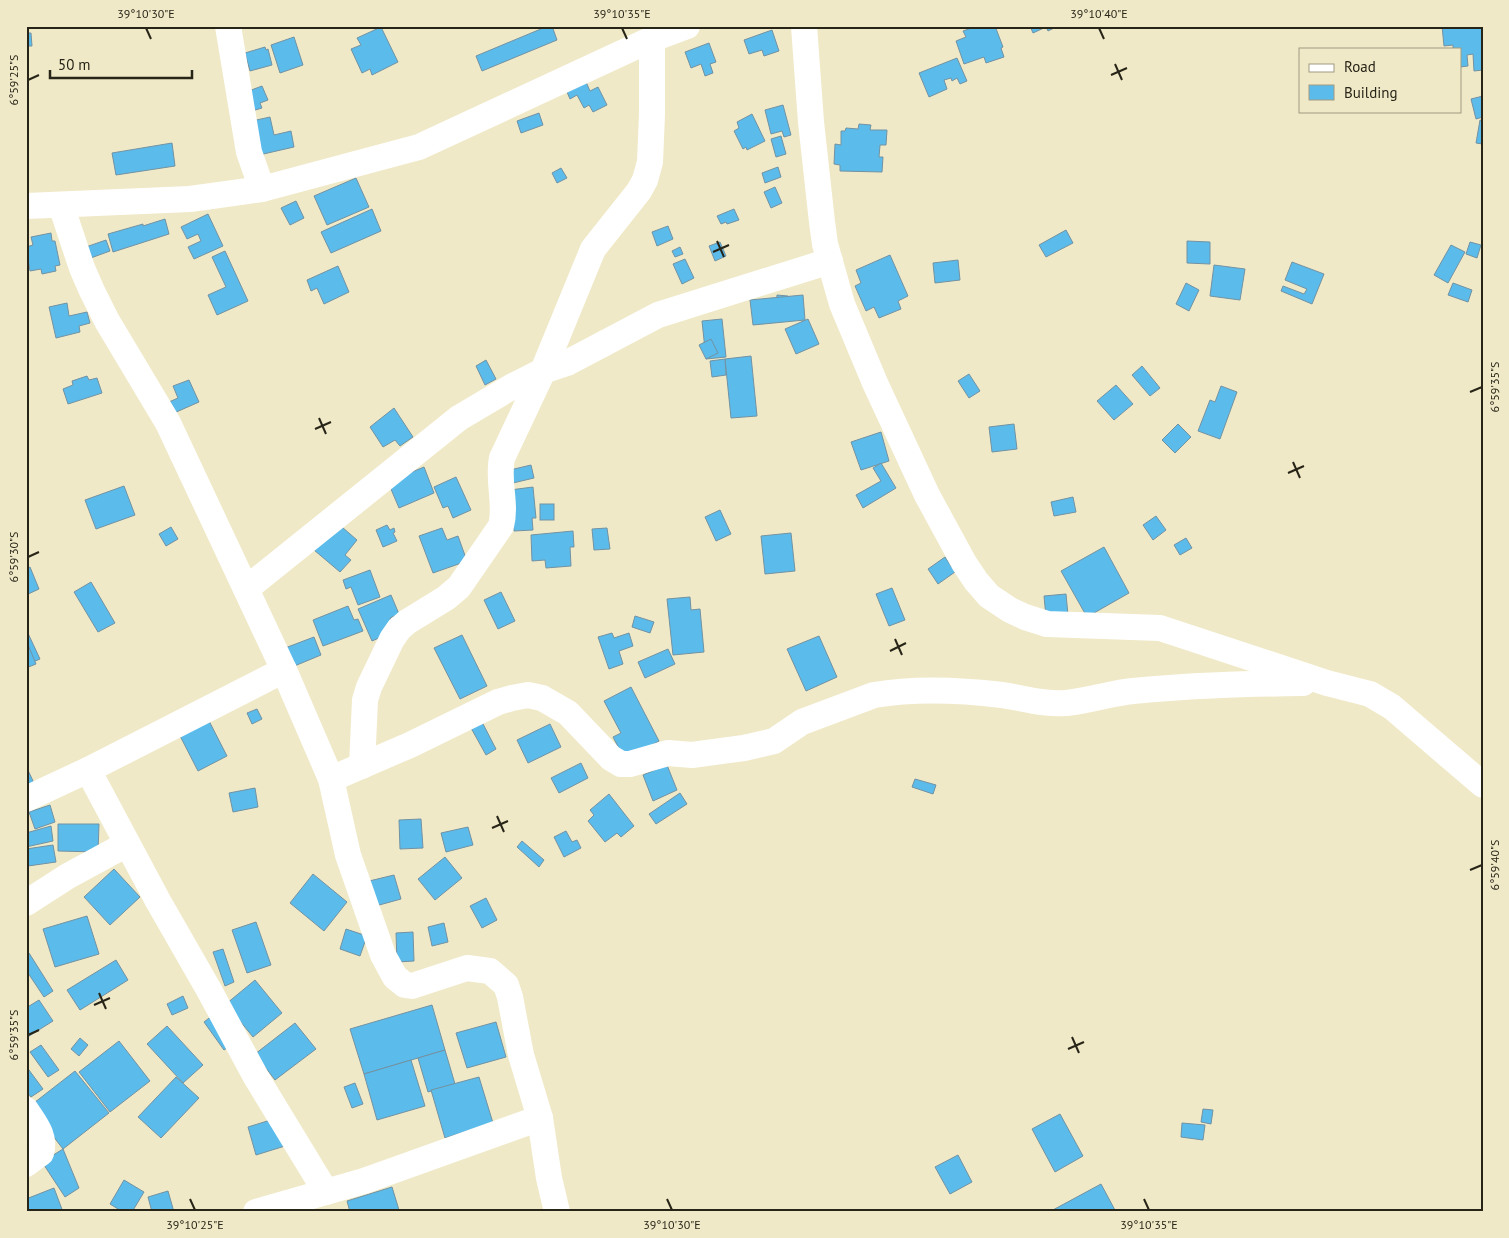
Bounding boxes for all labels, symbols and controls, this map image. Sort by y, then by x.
text: 39°10'30"E [117,6,175,21]
text: 39°10'35"E [593,6,651,21]
text: 39°10'40"E [1070,6,1128,21]
scale bar [50,48,192,80]
legend [1299,48,1462,112]
text: 6°59'25"S [6,55,21,105]
text: 50 m [58,55,91,74]
text: Road [1344,57,1376,76]
text: Building [1344,83,1398,102]
text: 6°59'35"S [1487,362,1502,412]
text: 6°59'30"S [6,532,21,582]
text: 6°59'40"S [1487,840,1502,890]
text: 6°59'35"S [6,1010,21,1060]
text: 39°10'25"E [166,1217,224,1232]
text: 39°10'30"E [643,1217,701,1232]
text: 39°10'35"E [1120,1217,1178,1232]

